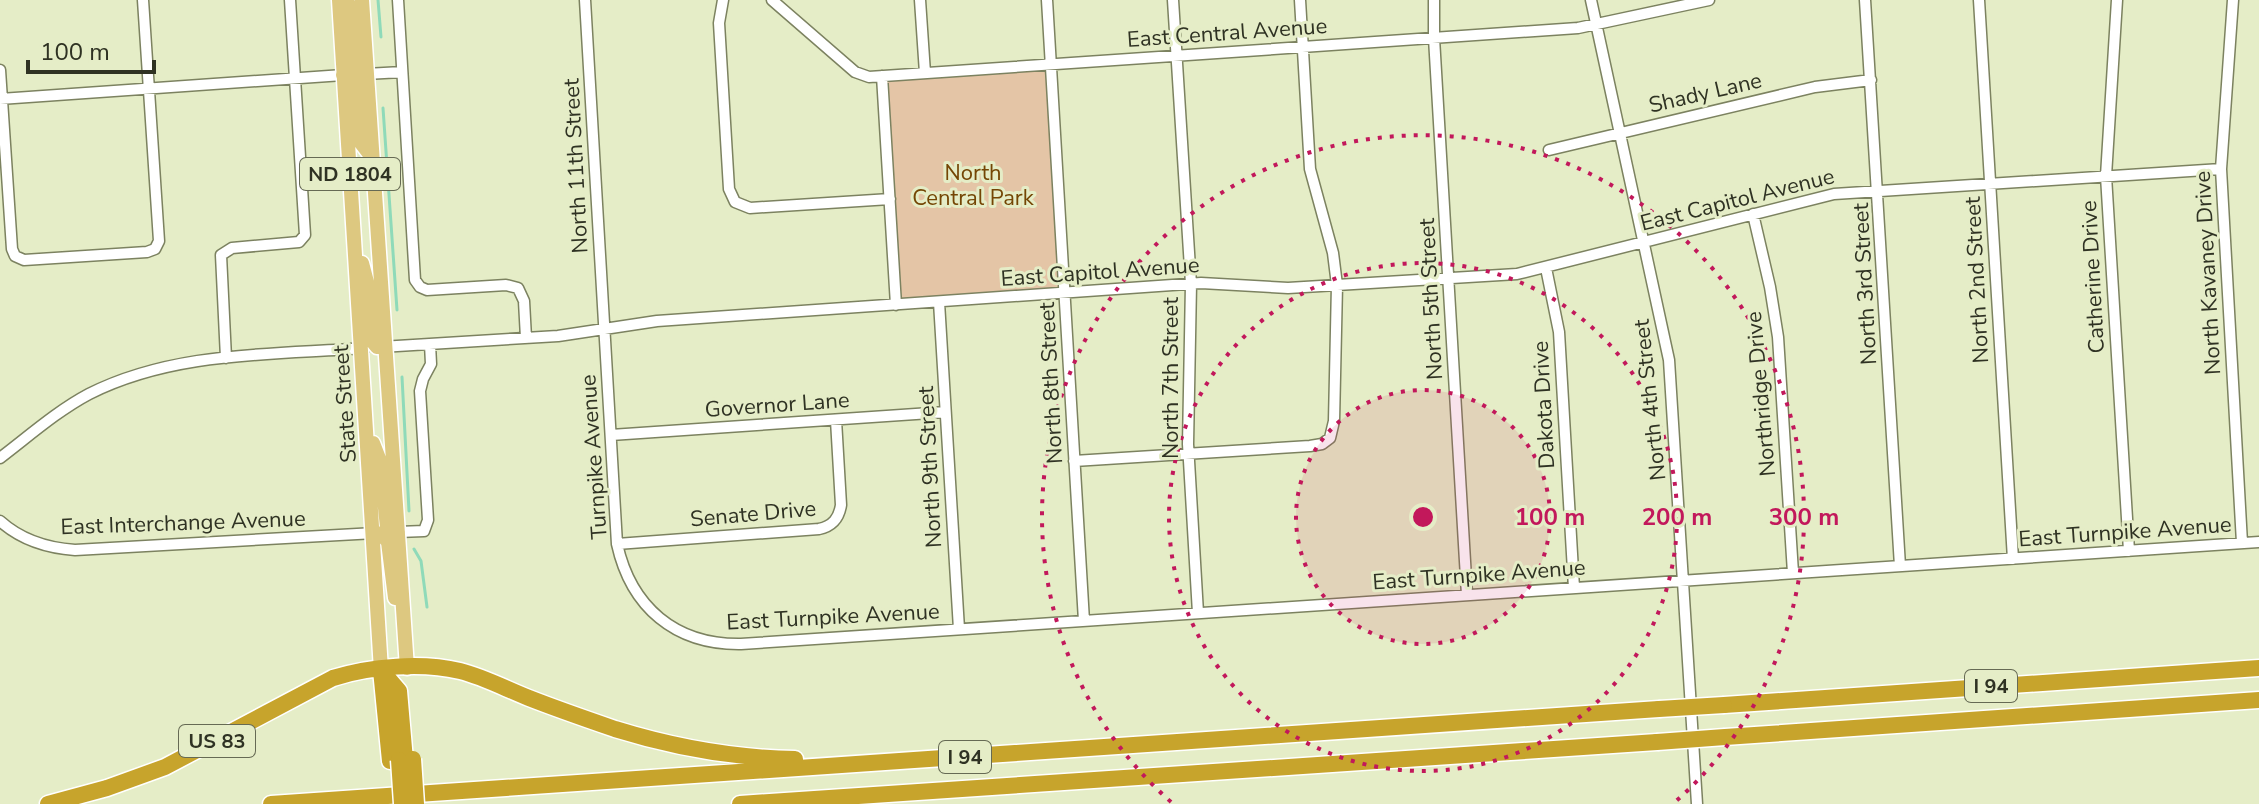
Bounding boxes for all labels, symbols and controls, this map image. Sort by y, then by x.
street label: East Central Avenue [1126,11,1328,55]
scale bar [28,24,154,74]
text: 100 m [40,36,110,68]
street label: Shady Lane [1646,65,1765,121]
street label: North 11th Street [556,77,596,254]
road number: ND 1804 [300,158,400,190]
park label: North Central Park [912,158,1035,213]
street label: East Capitol Avenue [1637,161,1837,239]
street label: North Kavaney Drive [2188,170,2228,376]
street label: North 2nd Street [1958,195,1996,364]
street label: Catherine Drive [2074,200,2112,354]
street label: North 3rd Street [1846,202,1884,366]
street label: North 5th Street [1412,217,1450,381]
street label: East Capitol Avenue [1000,250,1200,294]
street label: North 7th Street [1156,297,1186,459]
street label: North 8th Street [1032,301,1070,465]
street label: Northridge Drive [1739,310,1783,478]
street label: North 4th Street [1627,318,1673,482]
street label: Dakota Drive [1526,340,1562,470]
street label: State Street [326,344,364,464]
street label: Turnpike Avenue [573,373,615,540]
street label: Governor Lane [704,385,850,425]
street label: North 9th Street [911,385,949,549]
street label: Senate Drive [689,494,817,534]
text: 100 m [1515,501,1585,533]
text: 200 m [1642,501,1712,533]
text: 300 m [1769,501,1839,533]
centre of rings [1409,503,1437,531]
street label: East Interchange Avenue [60,504,306,542]
street label: East Turnpike Avenue [2018,510,2233,554]
street label: East Turnpike Avenue [1372,553,1587,597]
street label: East Turnpike Avenue [726,596,940,638]
road number: I 94 [1965,670,2017,702]
road number: US 83 [179,725,255,757]
road number: I 94 [939,741,991,773]

